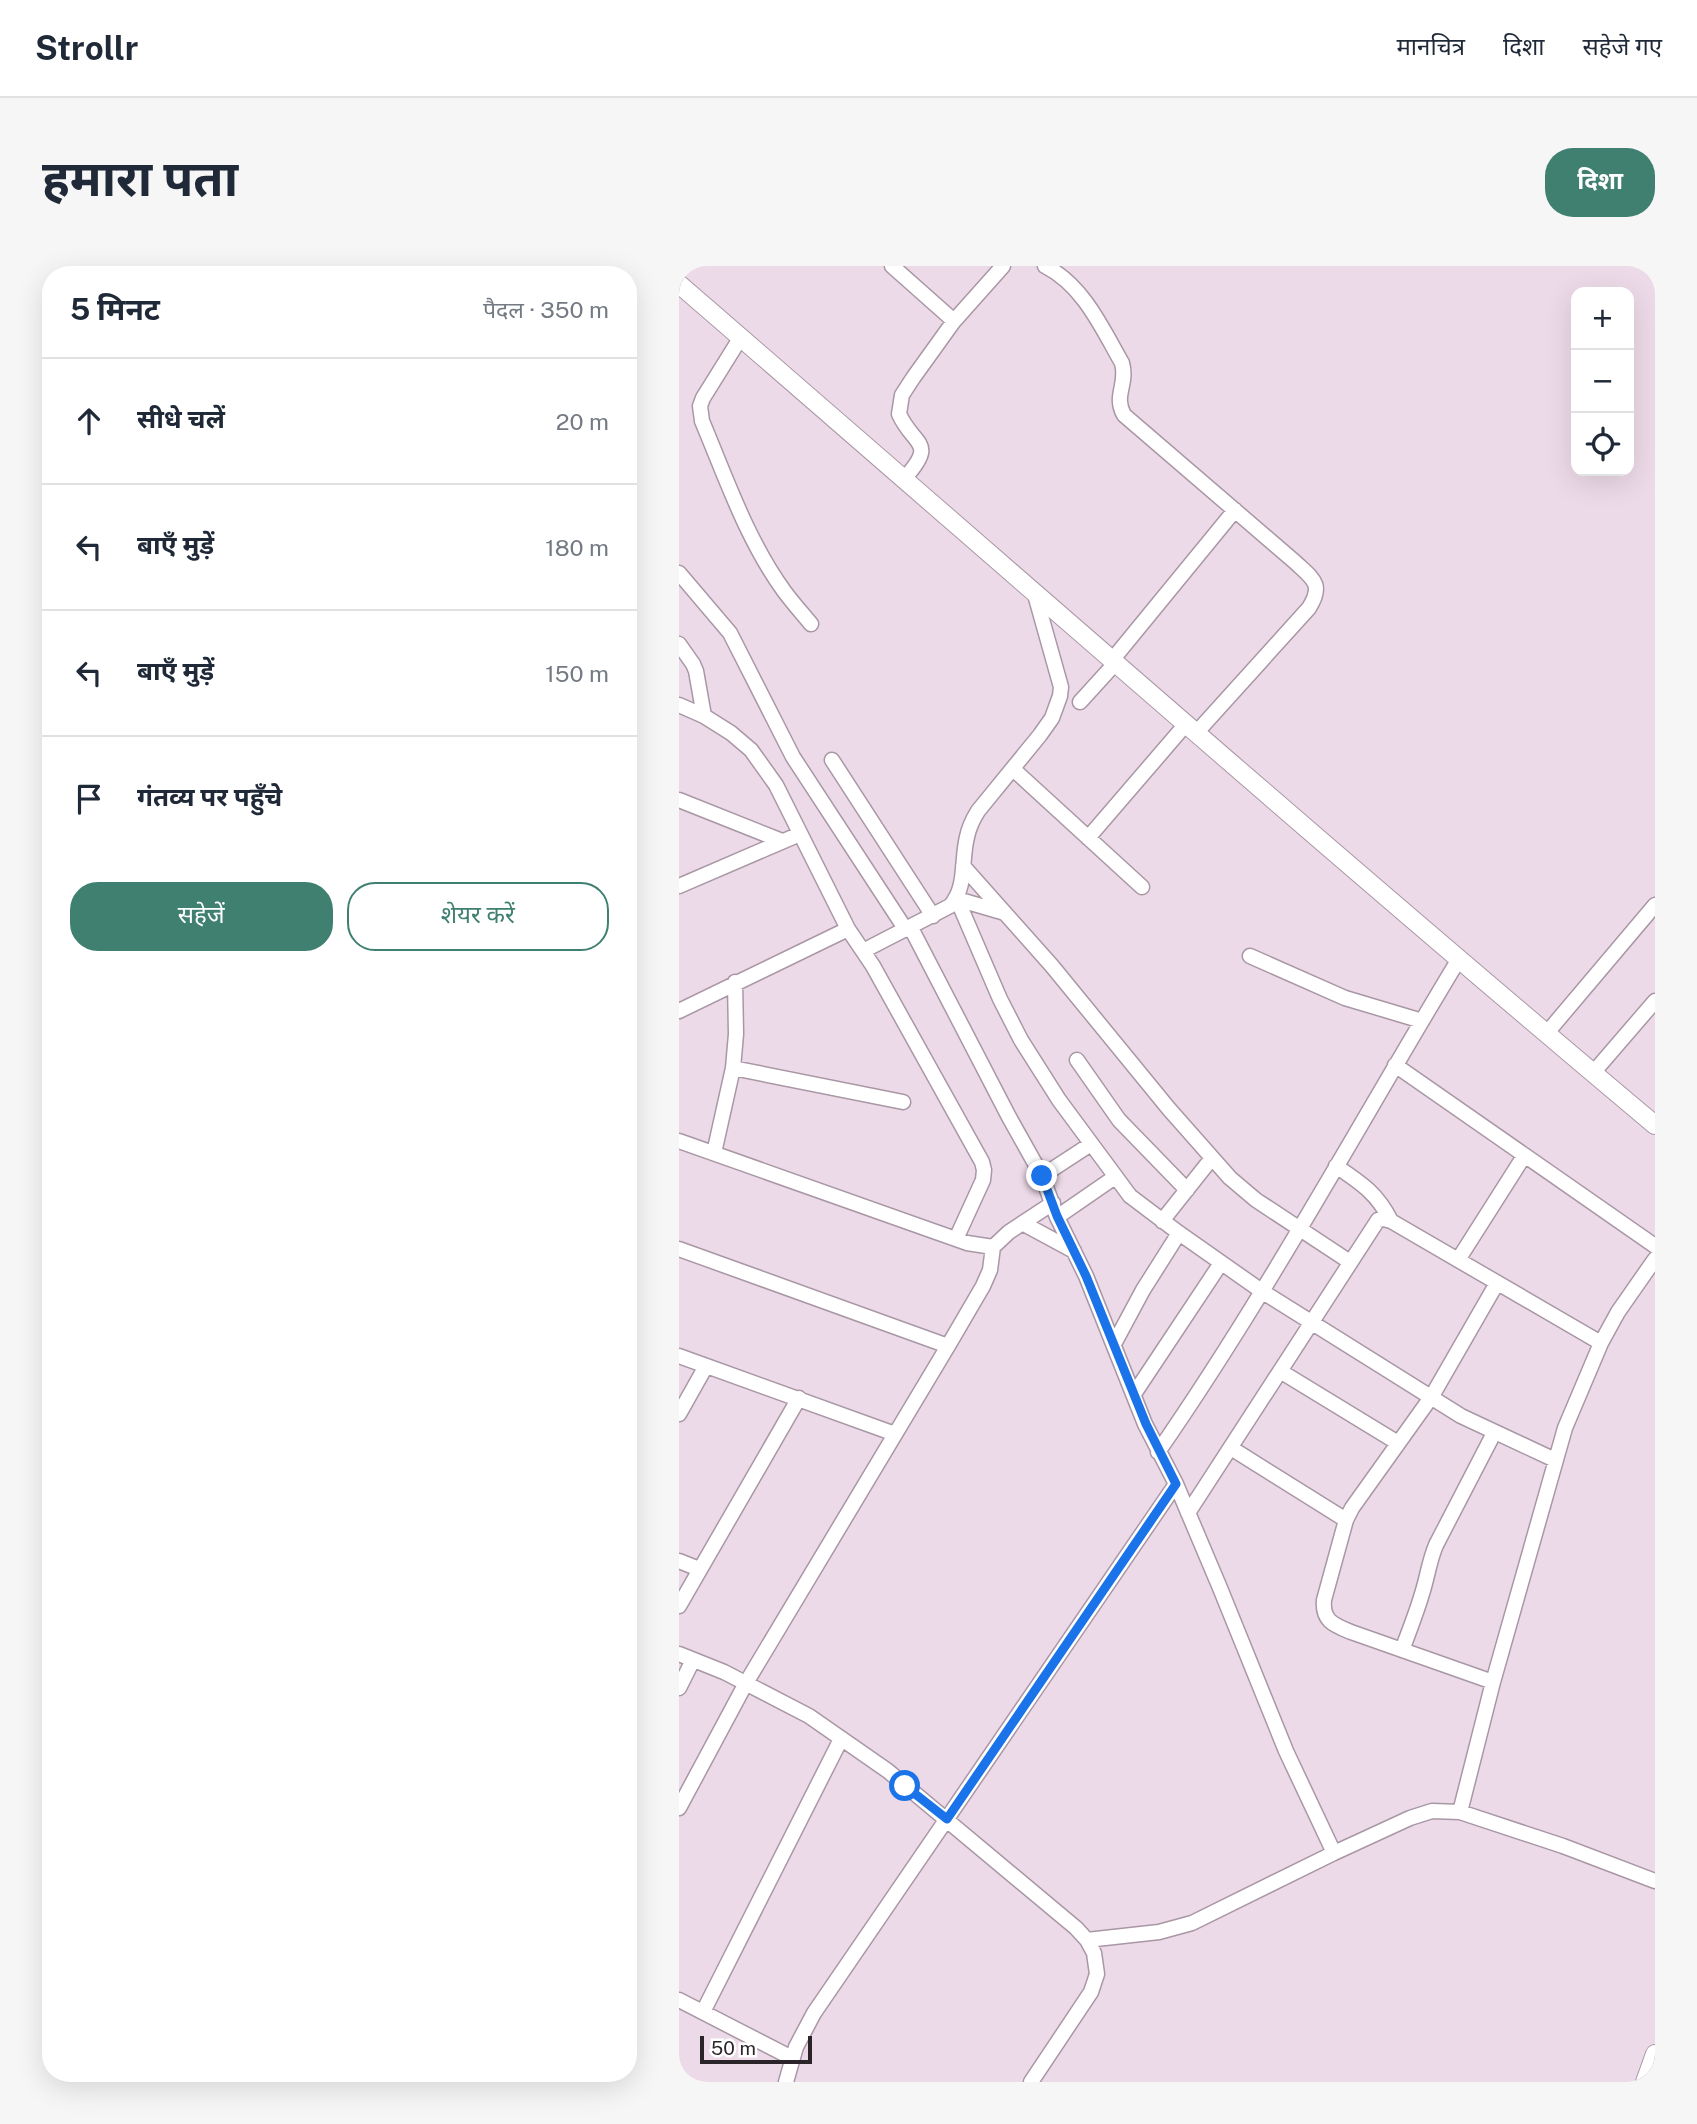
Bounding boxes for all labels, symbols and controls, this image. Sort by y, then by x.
text: Strollr [35,29,138,67]
text: मानचित्र [1397,32,1465,60]
text: दिशा [1503,32,1545,60]
text: सहेजे गए [1583,32,1662,60]
button: दिशा [1545,148,1655,217]
text: हमारा पता [42,149,238,207]
map controls [1571,287,1634,476]
button: + [1571,287,1634,350]
text: 5 मिनट [70,291,160,327]
text: पैदल · 350 m [483,296,609,323]
button: − [1571,350,1634,413]
icon: ahead [70,402,108,440]
text: सीधे चलें [137,403,225,434]
text: 20 m [556,408,609,435]
button: locate [1571,413,1634,476]
icon: left [70,528,108,566]
text: बाएँ मुड़ें [137,529,214,560]
text: 180 m [545,534,609,561]
icon: left [70,654,108,692]
text: बाएँ मुड़ें [137,655,214,686]
text: 150 m [545,660,609,687]
icon: arrive [70,780,108,818]
text: गंतव्य पर पहुँचे [137,781,282,812]
button: सहेजें [70,882,333,951]
button: शेयर करें [347,882,609,951]
route end [1026,1160,1057,1191]
route start [889,1770,920,1801]
scale bar [700,2033,812,2065]
text: 50 m [711,2037,756,2059]

